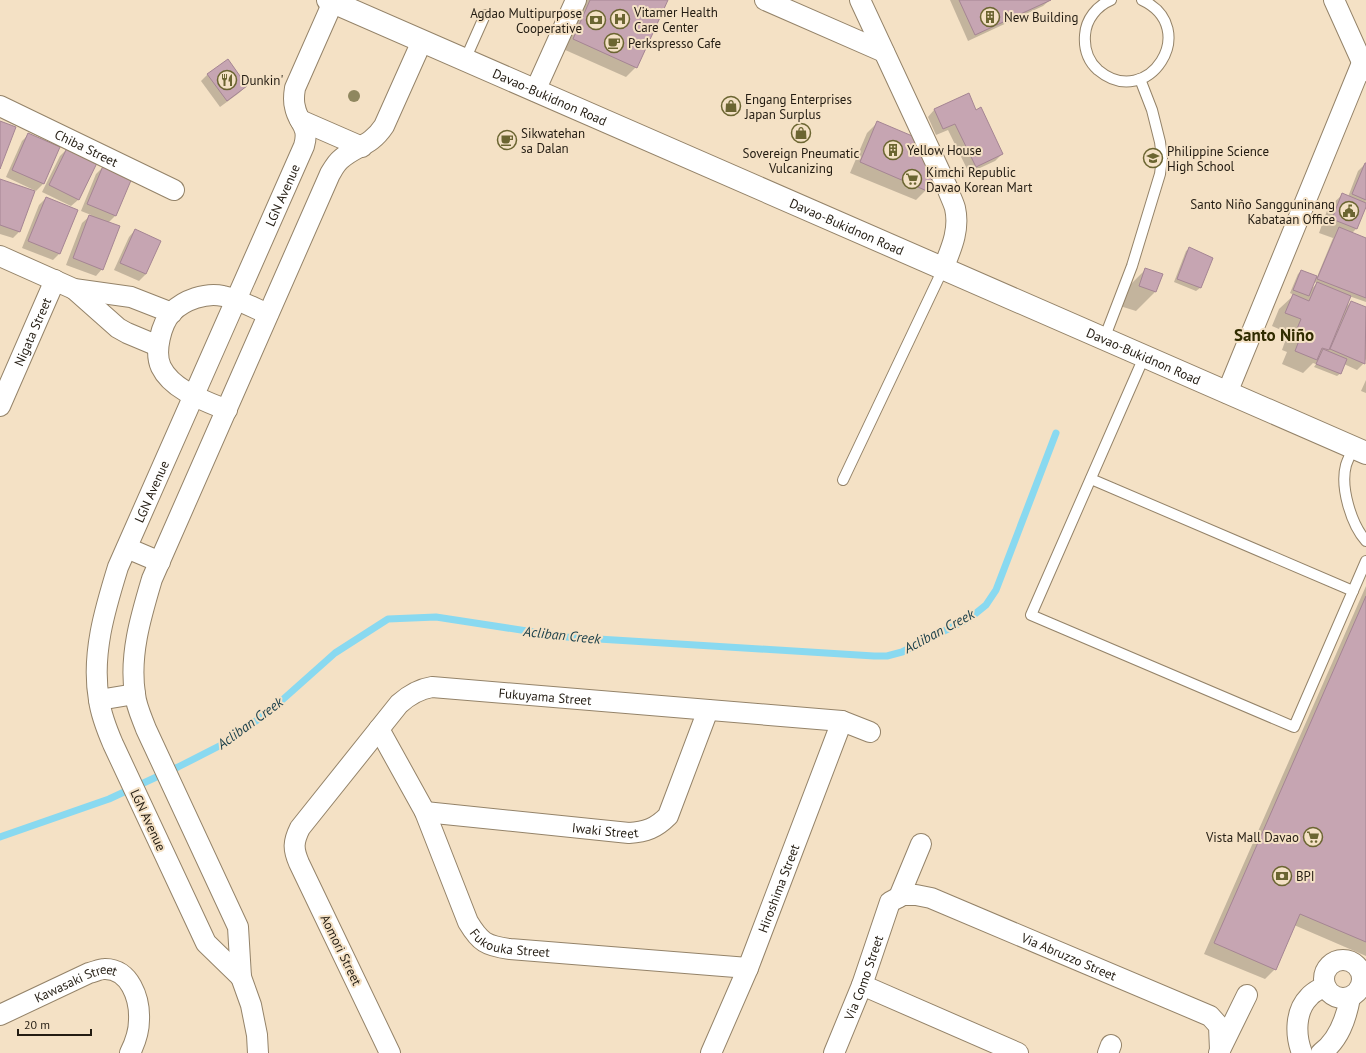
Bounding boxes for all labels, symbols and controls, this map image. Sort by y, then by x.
place label: Vitamer Health Care Center [633,4,718,36]
place label: Agdao Multipurpose Cooperative [470,5,582,37]
building icon: New Building [979,6,1001,28]
hospital icon: Vitamer Health Care Center [609,8,631,30]
bank icon: Agdao Multipurpose Cooperative [585,9,607,31]
place label: New Building [1004,9,1078,26]
cafe icon: Perkspresso Cafe [603,32,625,54]
place label: Perkspresso Cafe [628,35,721,52]
street label: Davao-Bukidnon Road [490,64,610,129]
restaurant icon: Dunkin' [216,69,238,91]
place label: Dunkin' [241,72,283,89]
place label: Engang Enterprises Japan Surplus [744,91,852,123]
shop icon: Engang Enterprises Japan Surplus [720,95,742,117]
shop icon: Sovereign Pneumatic Vulcanizing [790,122,812,144]
street label: Chiba Street [52,125,121,170]
place label: Sikwatehan sa Dalan [521,125,585,157]
cafe icon: Sikwatehan sa Dalan [496,129,518,151]
building icon: Yellow House [882,139,904,161]
place label: Yellow House [907,142,982,159]
place label: Philippine Science High School [1167,143,1269,175]
place label: Sovereign Pneumatic Vulcanizing [743,145,860,177]
school or university icon: Philippine Science High School [1142,147,1164,169]
street label: LGN Avenue [261,161,303,229]
place label: Kimchi Republic Davao Korean Mart [926,164,1033,196]
supermarket icon: Kimchi Republic Davao Korean Mart [901,168,923,190]
street label: Davao-Bukidnon Road [787,194,906,259]
place label: Santo Niño Sangguninang Kabataan Office [1190,196,1335,228]
public building icon: Santo Niño Sangguninang Kabataan Office [1338,200,1360,222]
street label: Nigata Street [10,294,55,369]
street label: Davao-Bukidnon Road [1084,324,1203,388]
district label: Santo Niño [1234,324,1314,346]
street label: LGN Avenue [130,458,173,525]
water label: Acliban Creek [900,605,978,658]
water label: Acliban Creek [522,622,602,648]
street label: Fukuyama Street [498,684,593,709]
water label: Acliban Creek [213,693,287,754]
street label: LGN Avenue [126,786,170,854]
street label: Iwaki Street [571,819,640,842]
supermarket icon: Vista Mall Davao [1302,826,1324,848]
place label: Vista Mall Davao [1205,829,1299,846]
street label: Hiroshima Street [754,841,803,935]
bank icon: BPI [1271,865,1293,887]
place label: BPI [1296,868,1315,885]
street label: Aomori Street [317,912,366,989]
street label: Fukouka Street [466,925,551,961]
street label: Via Abruzzo Street [1018,928,1120,984]
street label: Via Como Street [840,932,887,1023]
street label: Kawasaki Street [31,960,121,1006]
scale bar [18,1011,91,1037]
text: 20 m [24,1017,50,1032]

